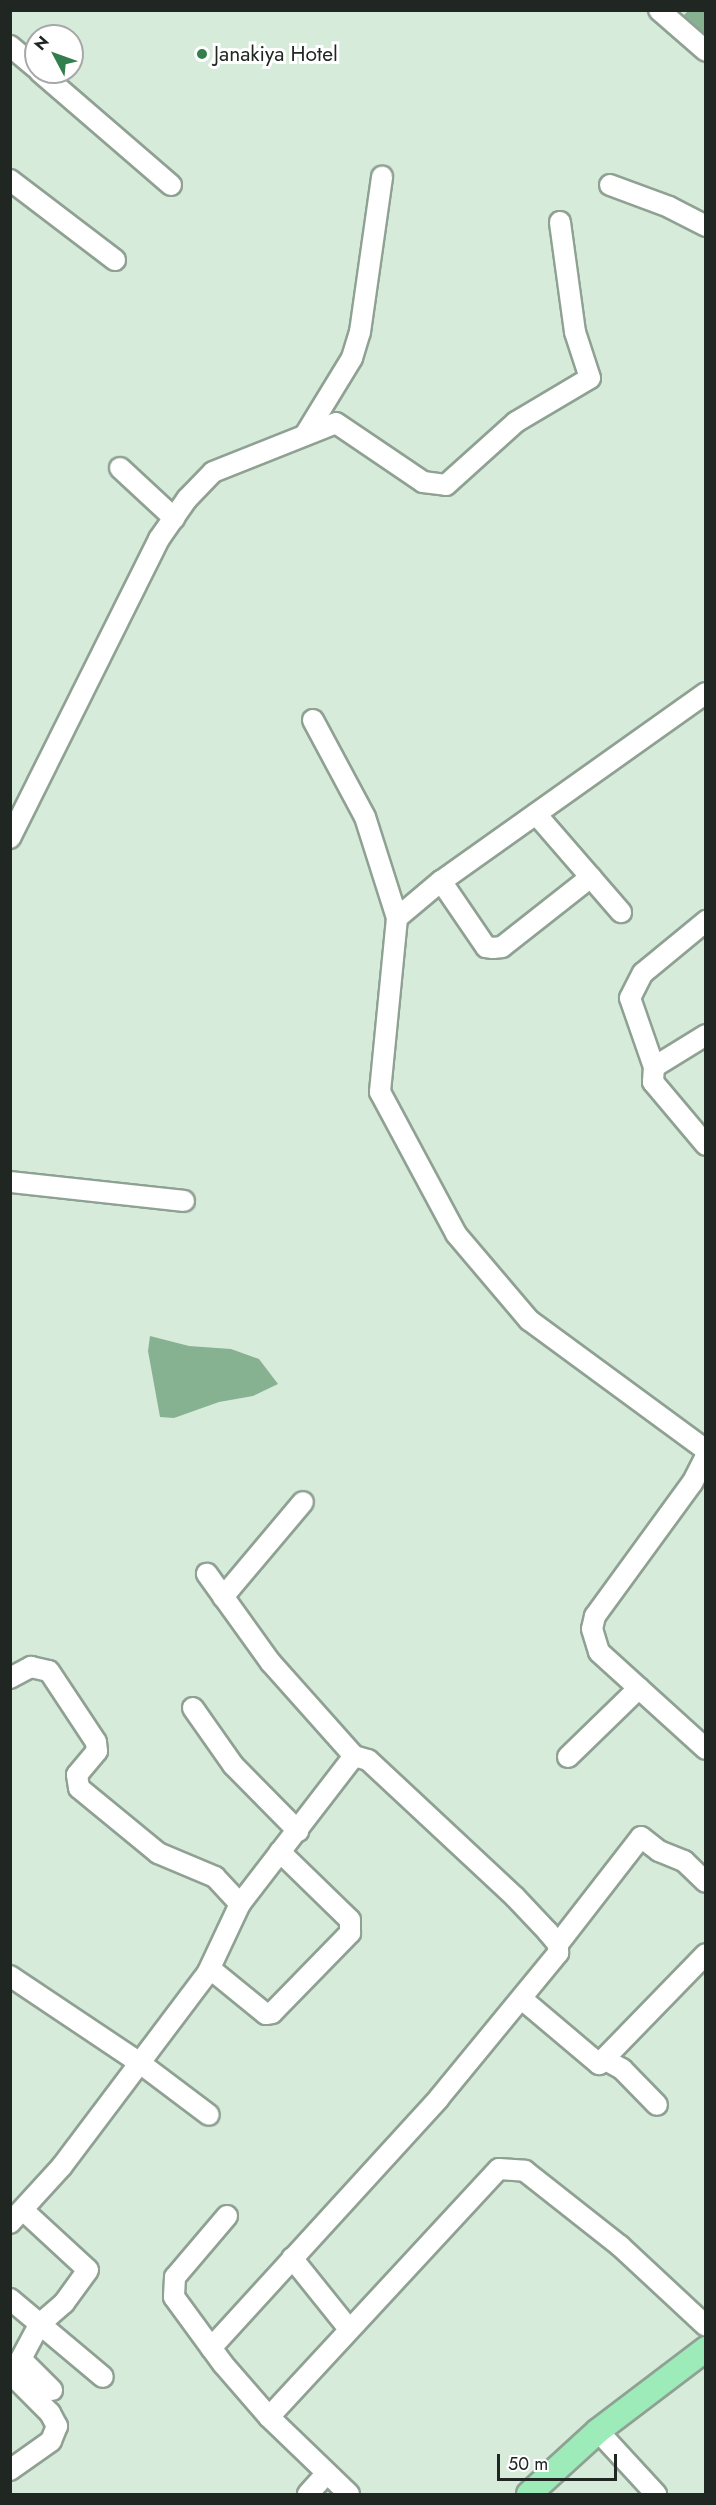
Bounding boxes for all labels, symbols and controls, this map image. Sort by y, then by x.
north arrow [24,24,84,84]
text: N [29,31,54,56]
place label: Janakiya Hotel [214,41,338,67]
marker: Janakiya Hotel [195,47,209,61]
scale bar [500,2442,620,2480]
text: 50 m [508,2451,548,2477]

